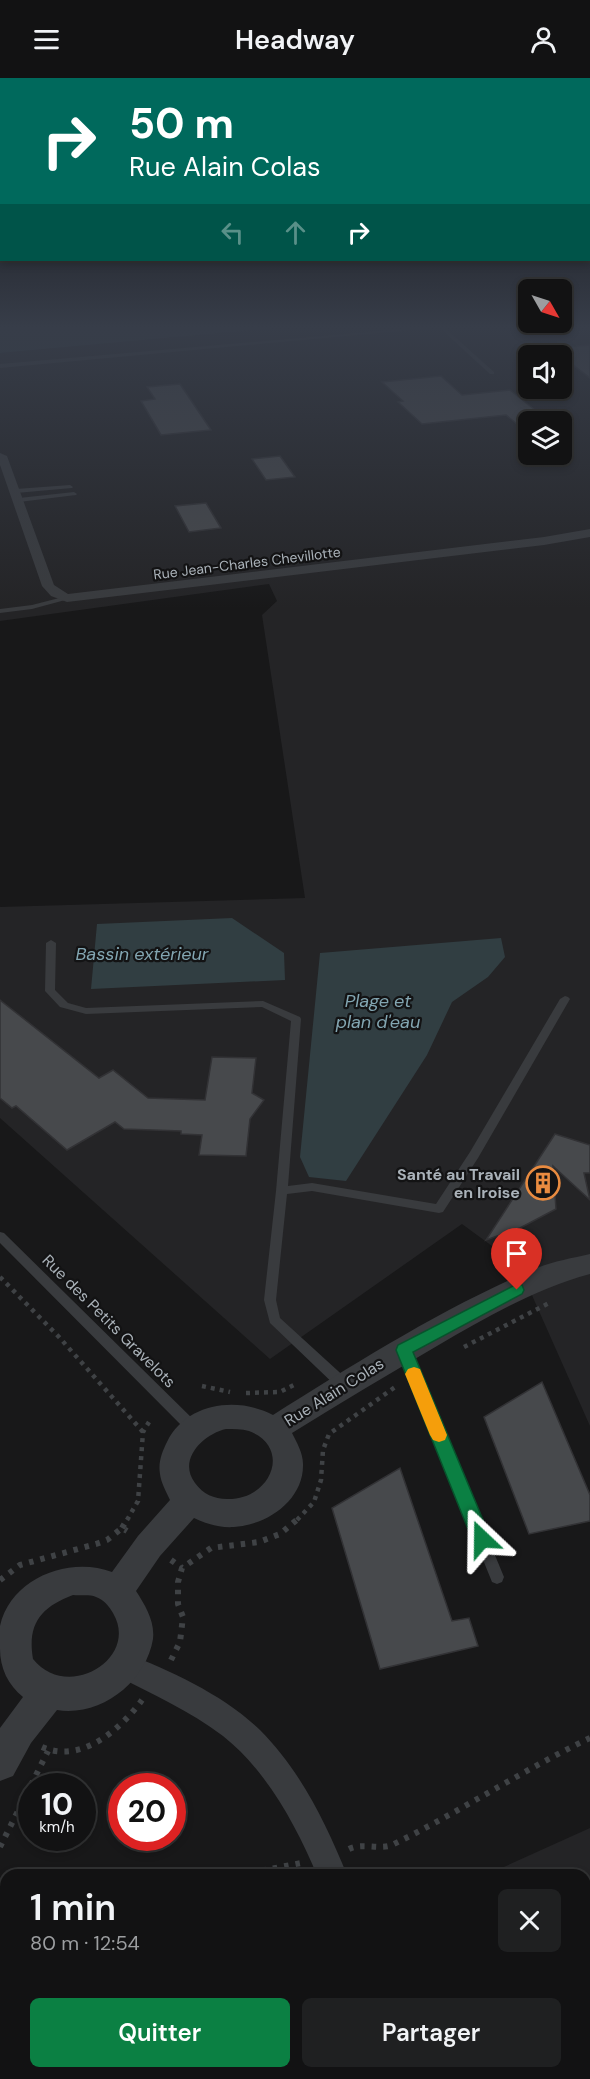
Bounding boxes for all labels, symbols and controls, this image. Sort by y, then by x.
text: Headway [235,22,355,57]
icon: menu [30,23,63,56]
icon: person [527,23,560,56]
text: 50 m [129,96,234,151]
icon: right [30,102,108,180]
text: Rue Alain Colas [129,149,320,184]
icon: left [216,216,249,249]
icon: ahead [279,216,312,249]
icon: right [342,216,375,249]
north arrow [518,279,572,333]
map controls [518,279,572,465]
button: sound [518,345,572,399]
button: layers [518,411,572,465]
street label: Rue Jean-Charles Chevillotte [152,543,342,583]
water label: Bassin extérieur [75,942,210,966]
water label: Plage et plan d'eau [335,989,420,1034]
place label: Santé au Travail en Iroise [397,1164,520,1203]
building icon: Santé au Travail en Iroise [525,1165,561,1201]
pin [491,1228,542,1290]
icon: arrive [500,1237,533,1270]
street label: Rue des Petits Gravelots [38,1250,180,1392]
street label: Rue Alain Colas [280,1353,388,1431]
position arrow [450,1507,514,1571]
speed limit sign: 20 [108,1773,186,1851]
text: 10 [41,1785,73,1824]
text: km/h [39,1817,75,1837]
text: 1 min [30,1884,116,1931]
button: close [498,1889,561,1952]
text: 80 m · 12:54 [30,1930,140,1956]
button: Quitter [30,1998,290,2067]
button: Partager [302,1998,561,2067]

